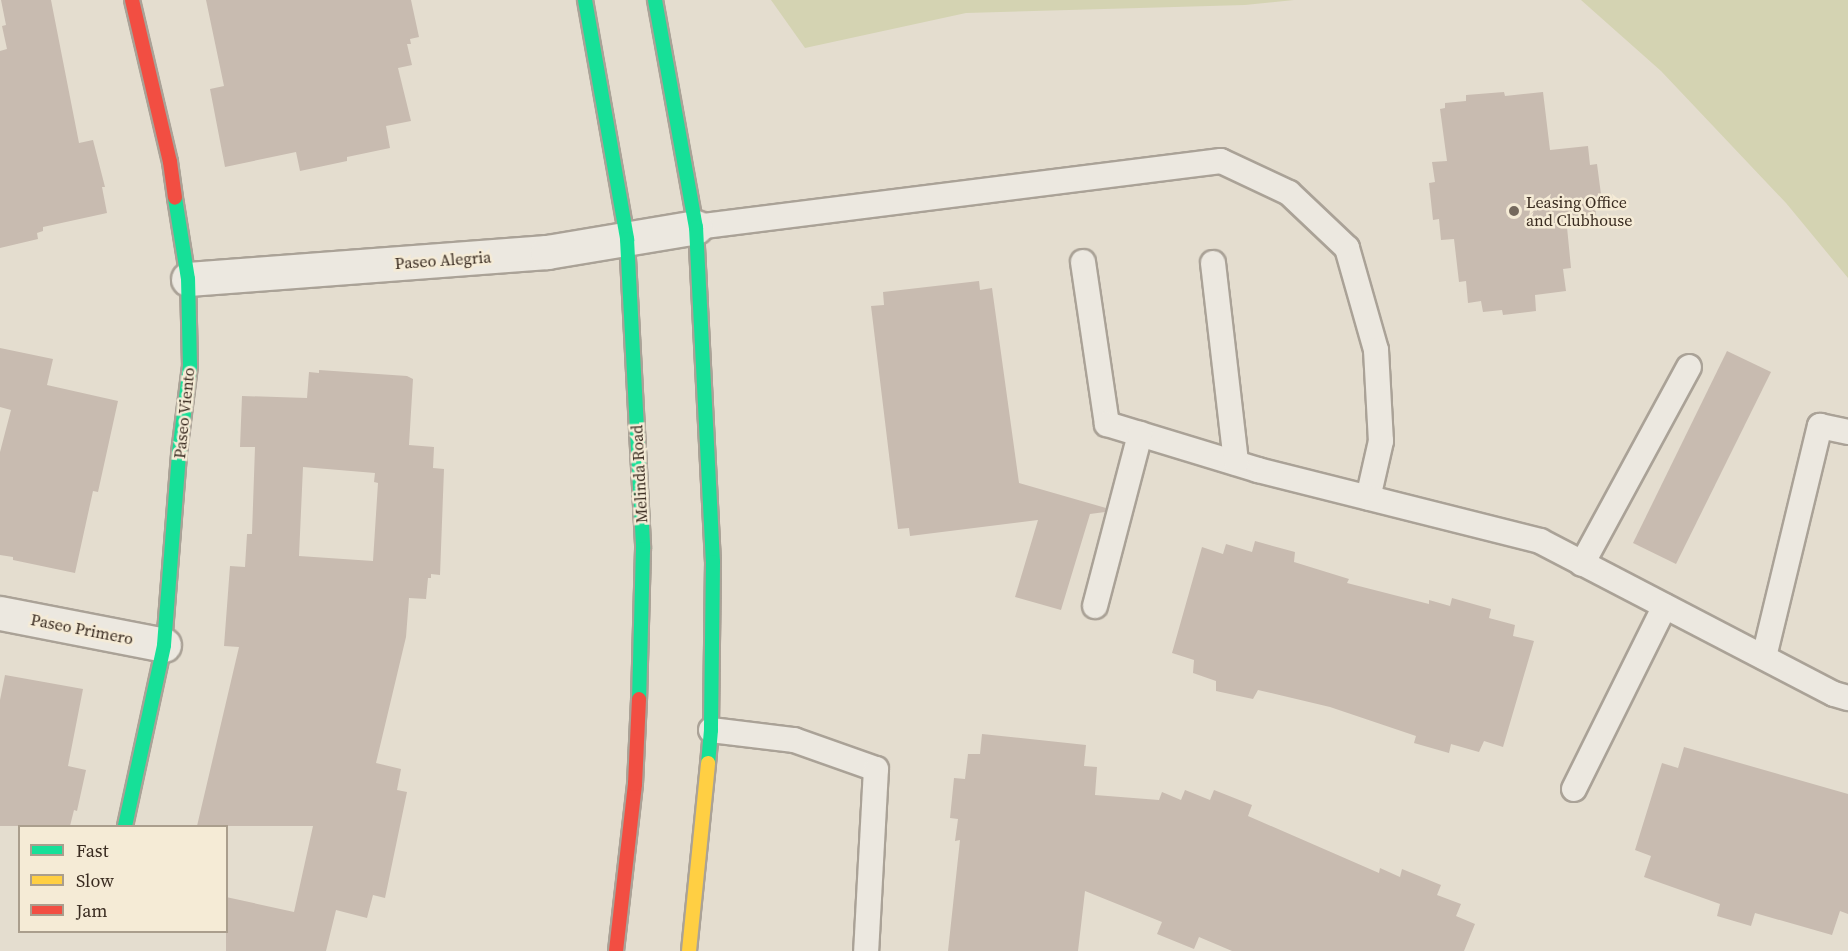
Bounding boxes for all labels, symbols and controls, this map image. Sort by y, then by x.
place label: Leasing Office and Clubhouse [1526,192,1632,230]
marker: Leasing Office and Clubhouse [1507,204,1521,218]
street label: Paseo Alegria [394,247,492,273]
street label: Paseo Viento [170,366,198,460]
street label: Melinda Road [627,424,651,524]
street label: Paseo Primero [29,610,135,648]
legend [18,825,228,933]
text: Fast [76,838,109,863]
text: Slow [76,868,114,893]
text: Jam [76,898,108,923]

